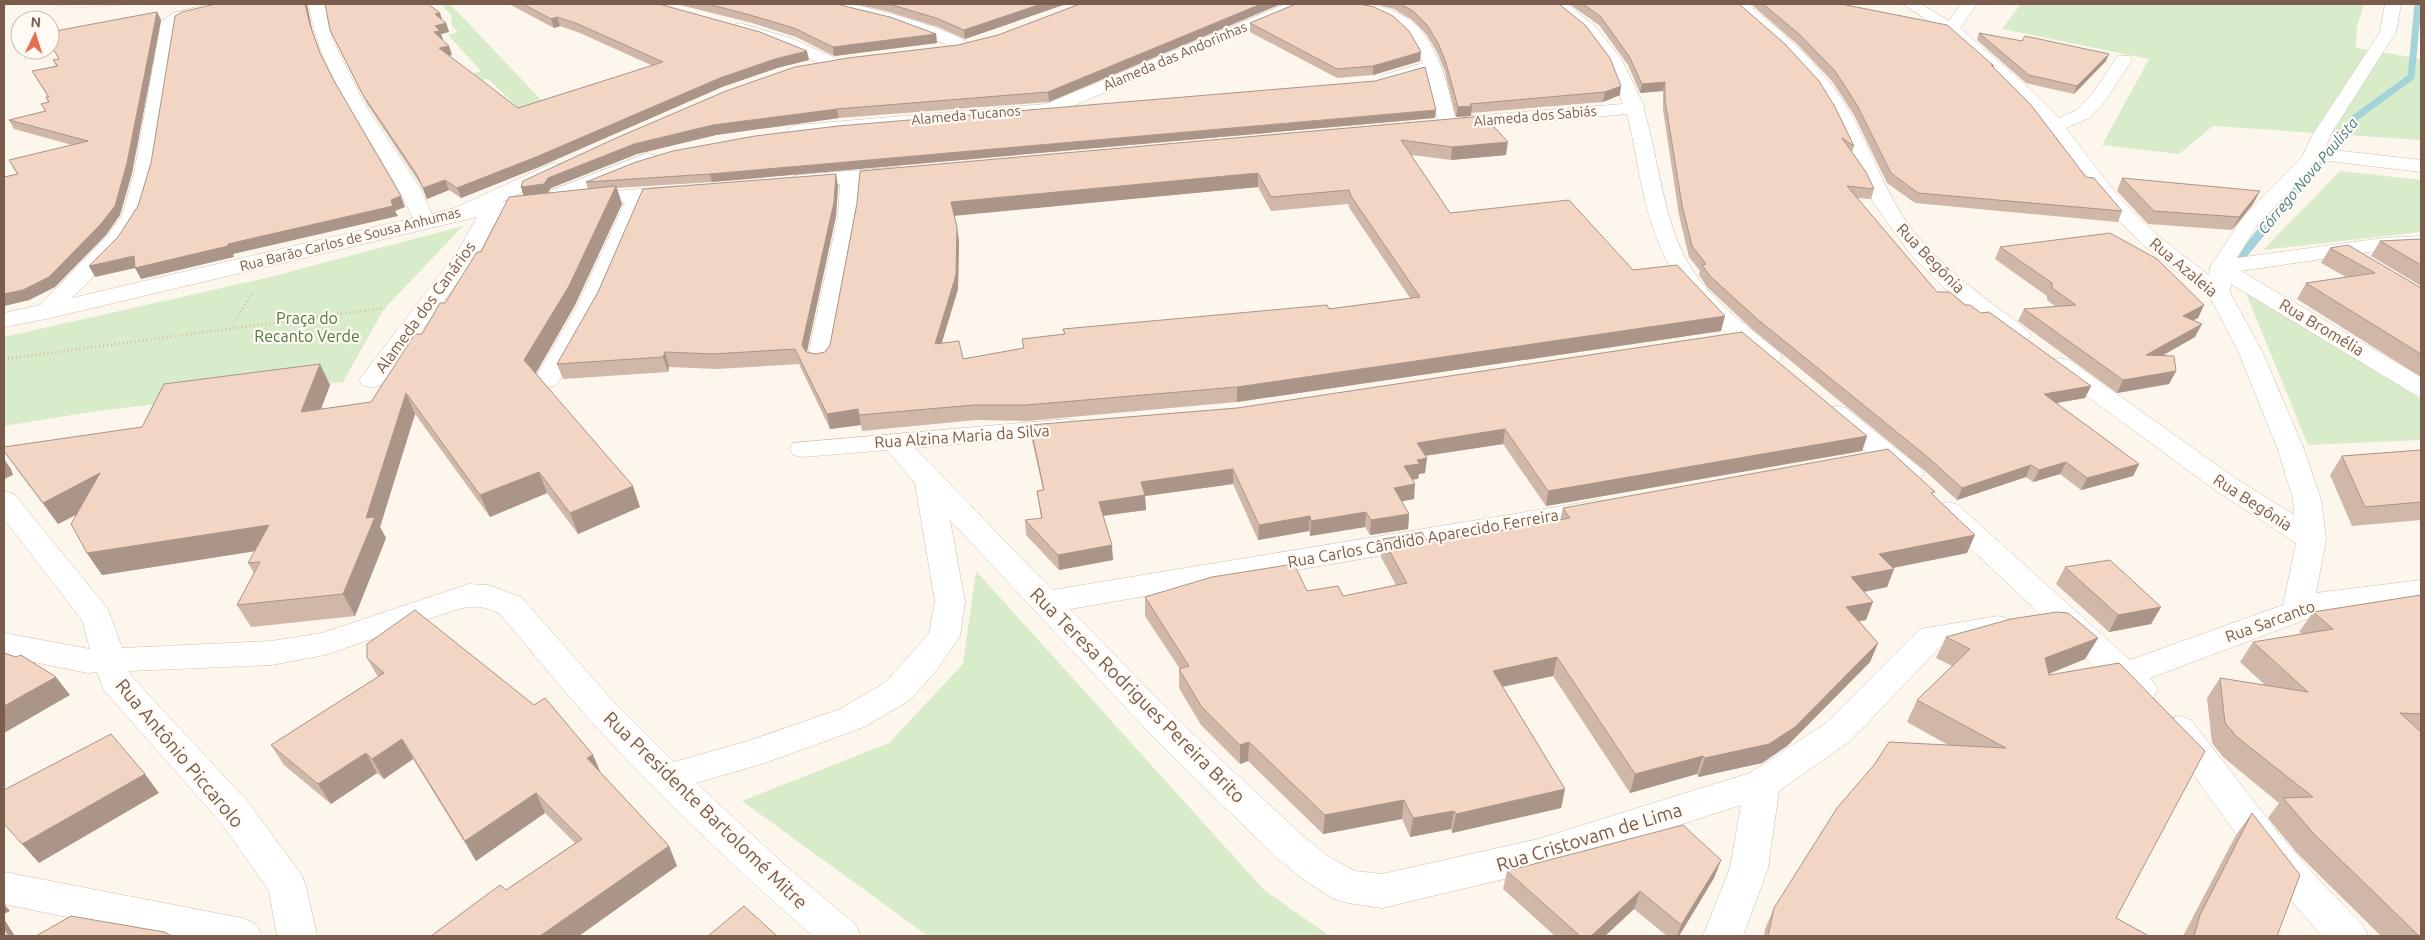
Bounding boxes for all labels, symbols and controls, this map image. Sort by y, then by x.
north arrow [10,10,60,60]
text: N [30,14,42,30]
street label: Alameda das Andorinhas [1101,18,1249,94]
street label: Alameda Tucanos [911,102,1021,128]
street label: Alameda dos Sabiás [1473,103,1597,129]
water label: Córrego Nova Paulista [2254,114,2361,237]
street label: Rua Barão Carlos de Sousa Anhumas [238,204,462,274]
street label: Rua Begônia [1893,219,1969,297]
street label: Rua Azaleia [2147,234,2221,300]
street label: Alameda dos Canários [371,238,479,376]
street label: Rua Bromélia [2276,295,2368,359]
park label: Praça do Recanto Verde [254,309,360,345]
street label: Rua Alzina Maria da Silva [874,421,1050,451]
street label: Rua Begônia [2210,470,2296,534]
street label: Rua Carlos Cândido Aparecido Ferreira [1286,505,1560,571]
street label: Rua Teresa Rodrigues Pereira Brito [1026,583,1250,807]
street label: Rua Sarcanto [2223,596,2317,646]
street label: Rua Antônio Piccarolo [111,674,249,832]
street label: Rua Presidente Bartolomé Mitre [600,707,812,913]
street label: Rua Cristovam de Lima [1493,798,1685,876]

